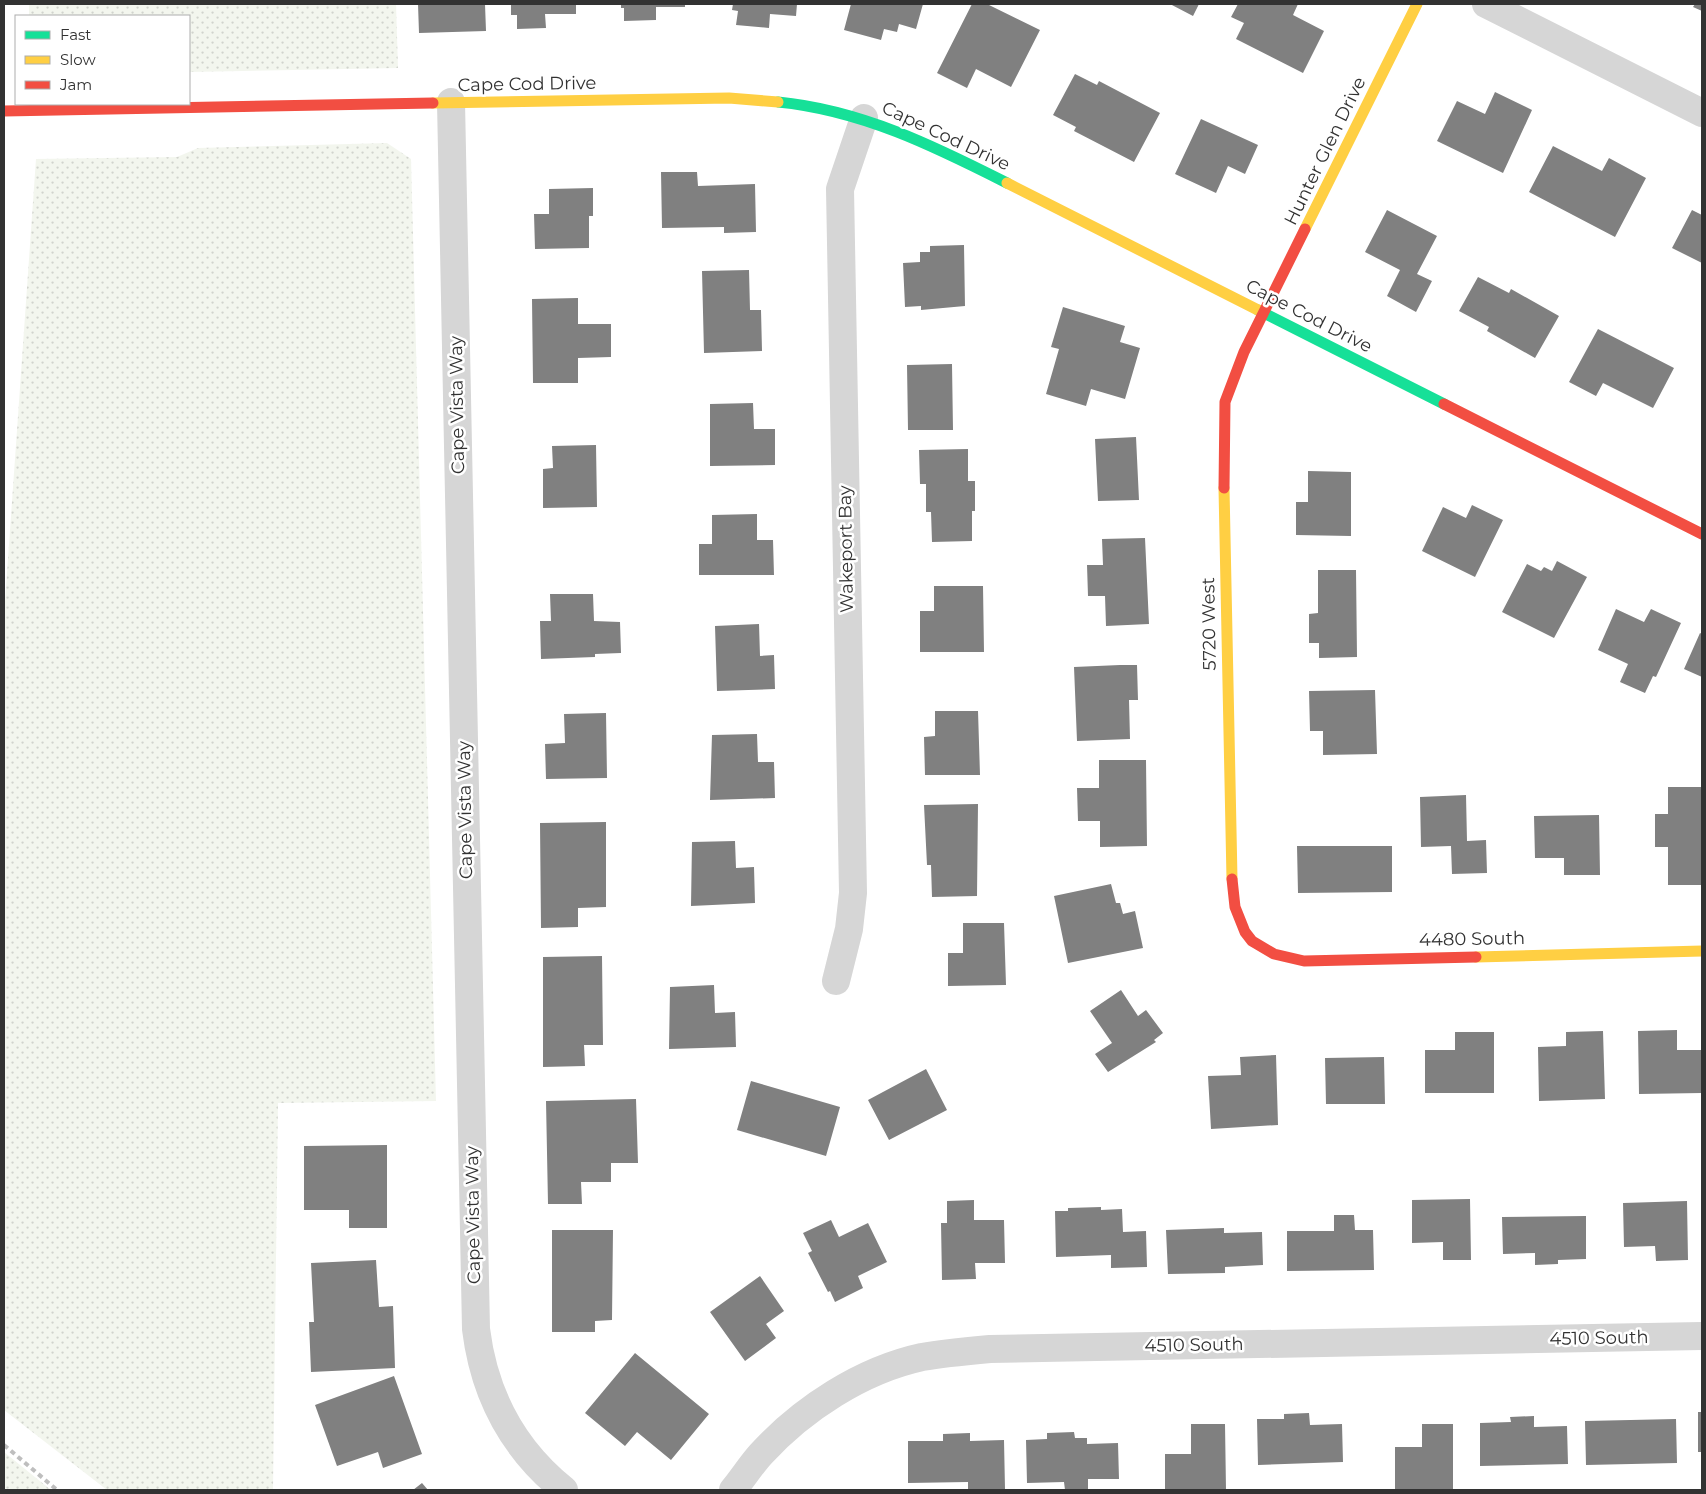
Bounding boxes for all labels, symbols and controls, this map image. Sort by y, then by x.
legend [15,15,190,105]
text: Fast [60,25,91,44]
text: Slow [60,50,96,69]
street label: Cape Cod Drive [457,72,597,96]
street label: Hunter Glen Drive [1280,73,1371,229]
text: Jam [59,75,92,94]
street label: Cape Cod Drive [878,97,1014,175]
street label: Cape Cod Drive [1242,275,1376,357]
street label: Cape Vista Way [445,335,469,474]
street label: Wakeport Bay [834,485,858,613]
street label: 5720 West [1197,577,1221,671]
street label: Cape Vista Way [453,740,477,879]
street label: 4480 South [1419,927,1525,951]
street label: Cape Vista Way [461,1145,485,1284]
street label: 4510 South [1549,1326,1649,1350]
street label: 4510 South [1144,1333,1244,1357]

